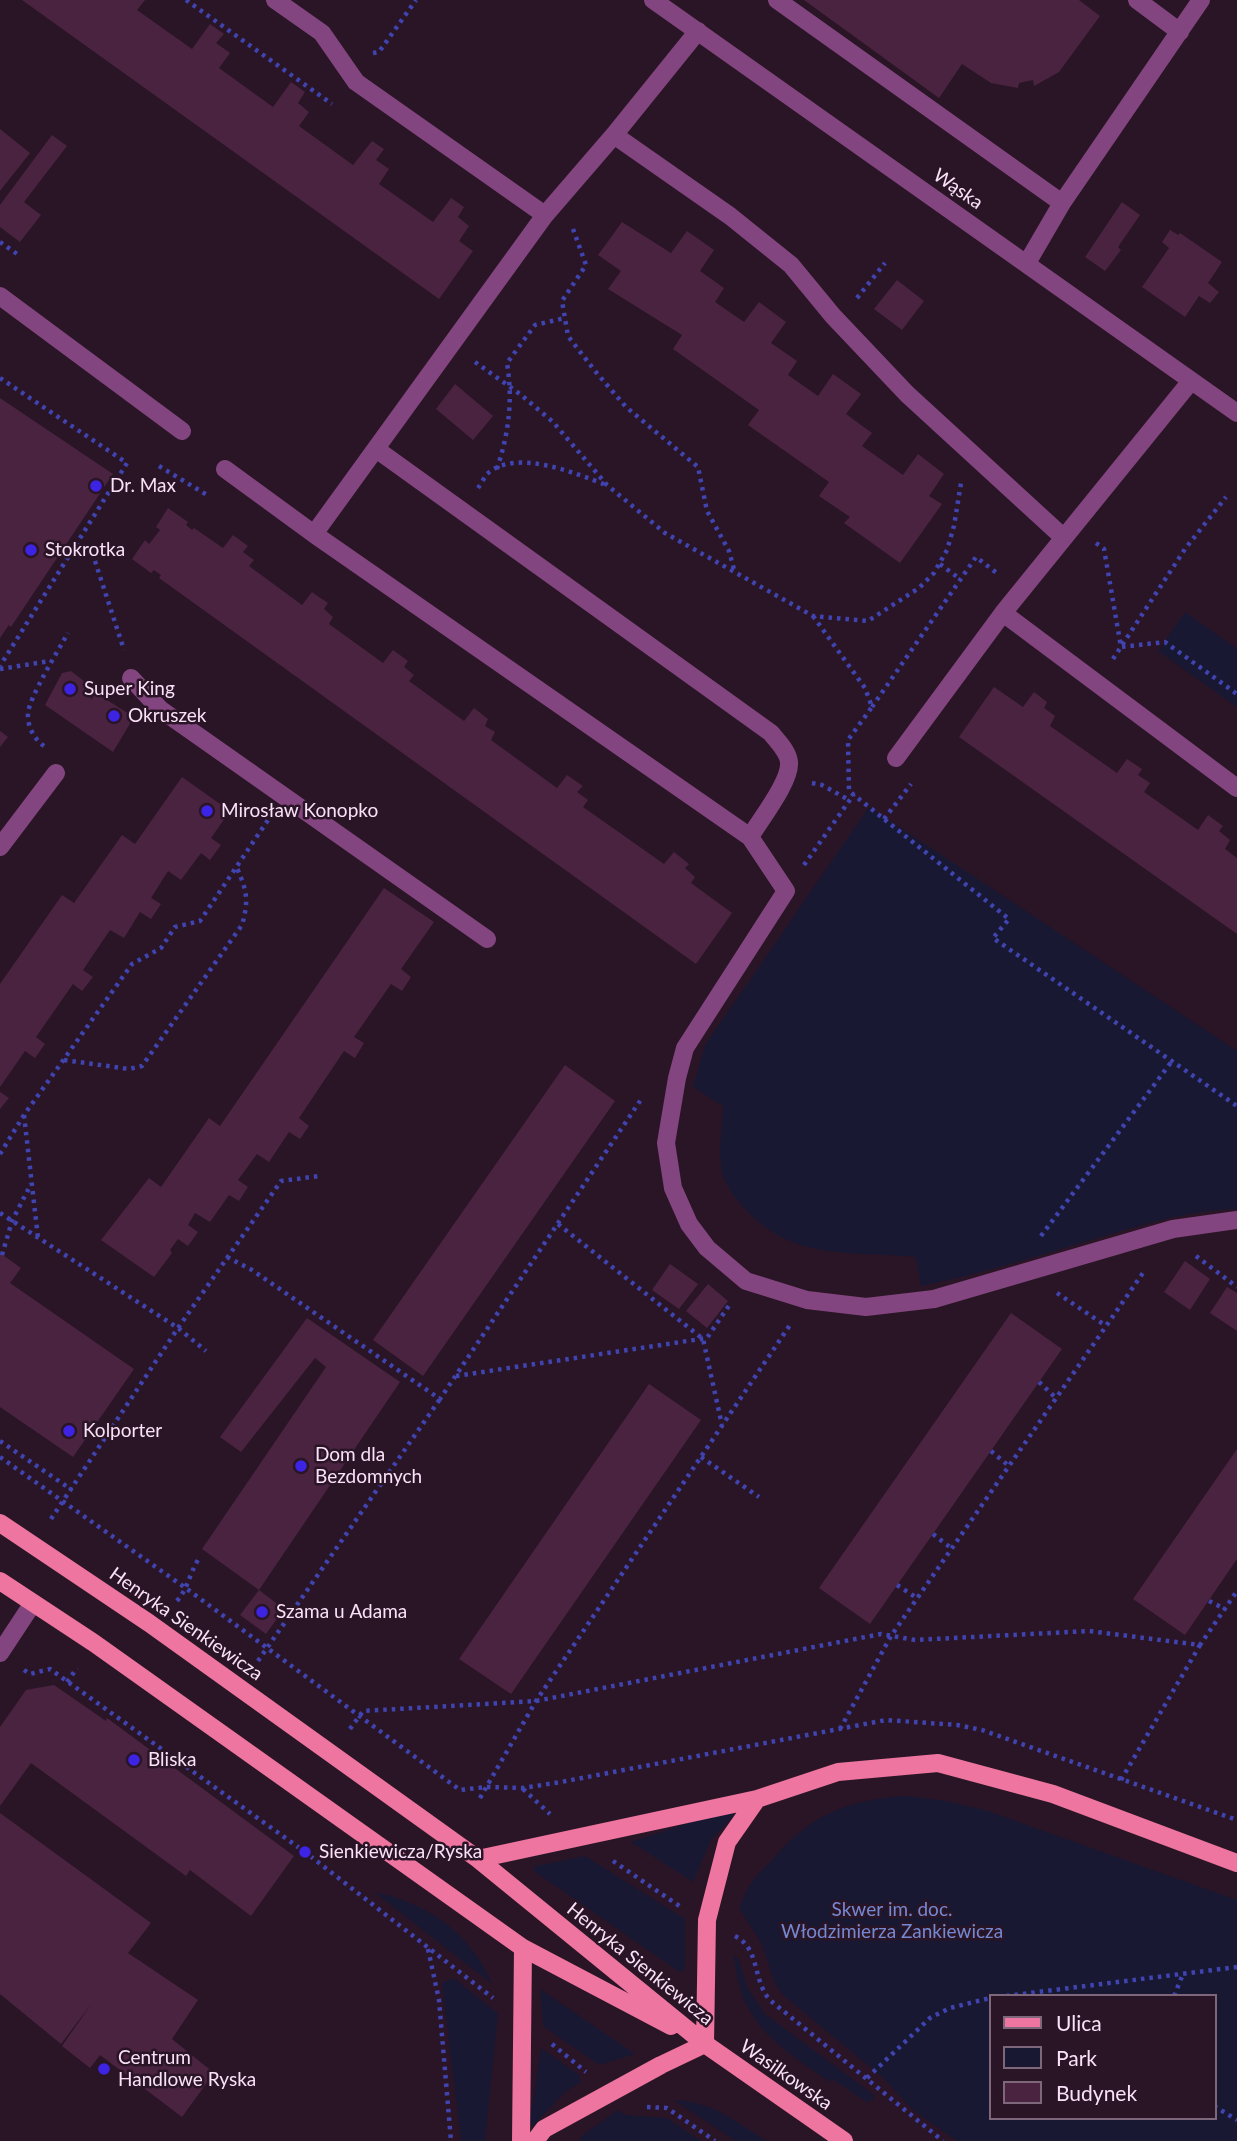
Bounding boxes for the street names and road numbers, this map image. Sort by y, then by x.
street label: Wąska [929,164,987,214]
street label: Henryka Sienkiewicza [105,1563,267,1685]
street label: Henryka Sienkiewicza [562,1898,718,2030]
street label: Wasilkowska [736,2035,836,2115]

